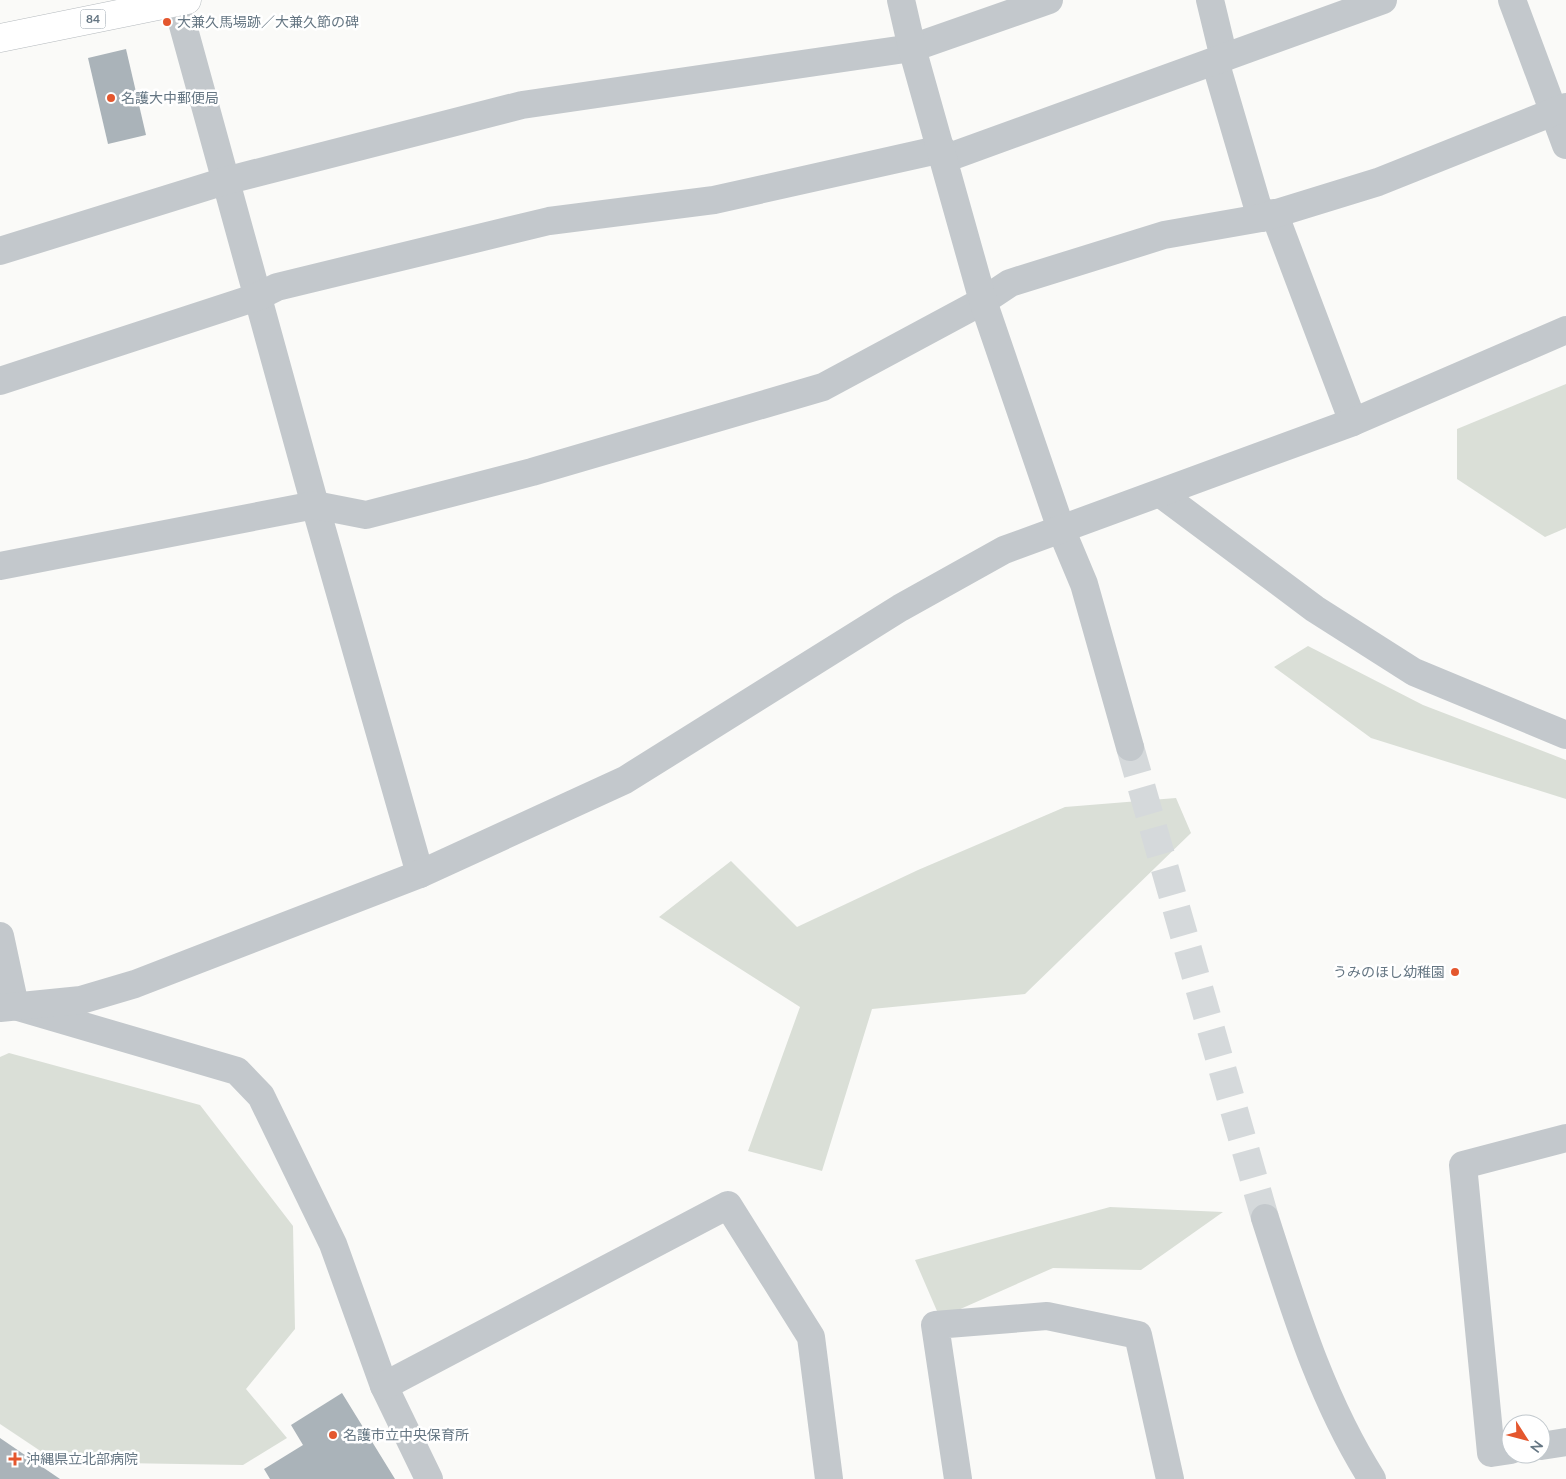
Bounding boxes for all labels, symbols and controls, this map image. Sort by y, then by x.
road number: 84 [80,10,106,28]
place label: 大兼久馬場跡／大兼久節の碑 [177,13,359,30]
marker: 大兼久馬場跡／大兼久節の碑 [161,16,173,28]
place label: 名護大中郵便局 [121,89,219,106]
marker: 名護大中郵便局 [105,92,117,104]
place label: うみのほし幼稚園 [1333,963,1445,980]
marker: うみのほし幼稚園 [1449,966,1461,978]
north arrow [1501,1414,1551,1464]
place label: 名護市立中央保育所 [343,1426,469,1443]
marker: 名護市立中央保育所 [327,1429,339,1441]
text: N [1527,1438,1547,1456]
place label: 沖縄県立北部病院 [26,1450,138,1467]
marker: 沖縄県立北部病院 [8,1452,22,1466]

